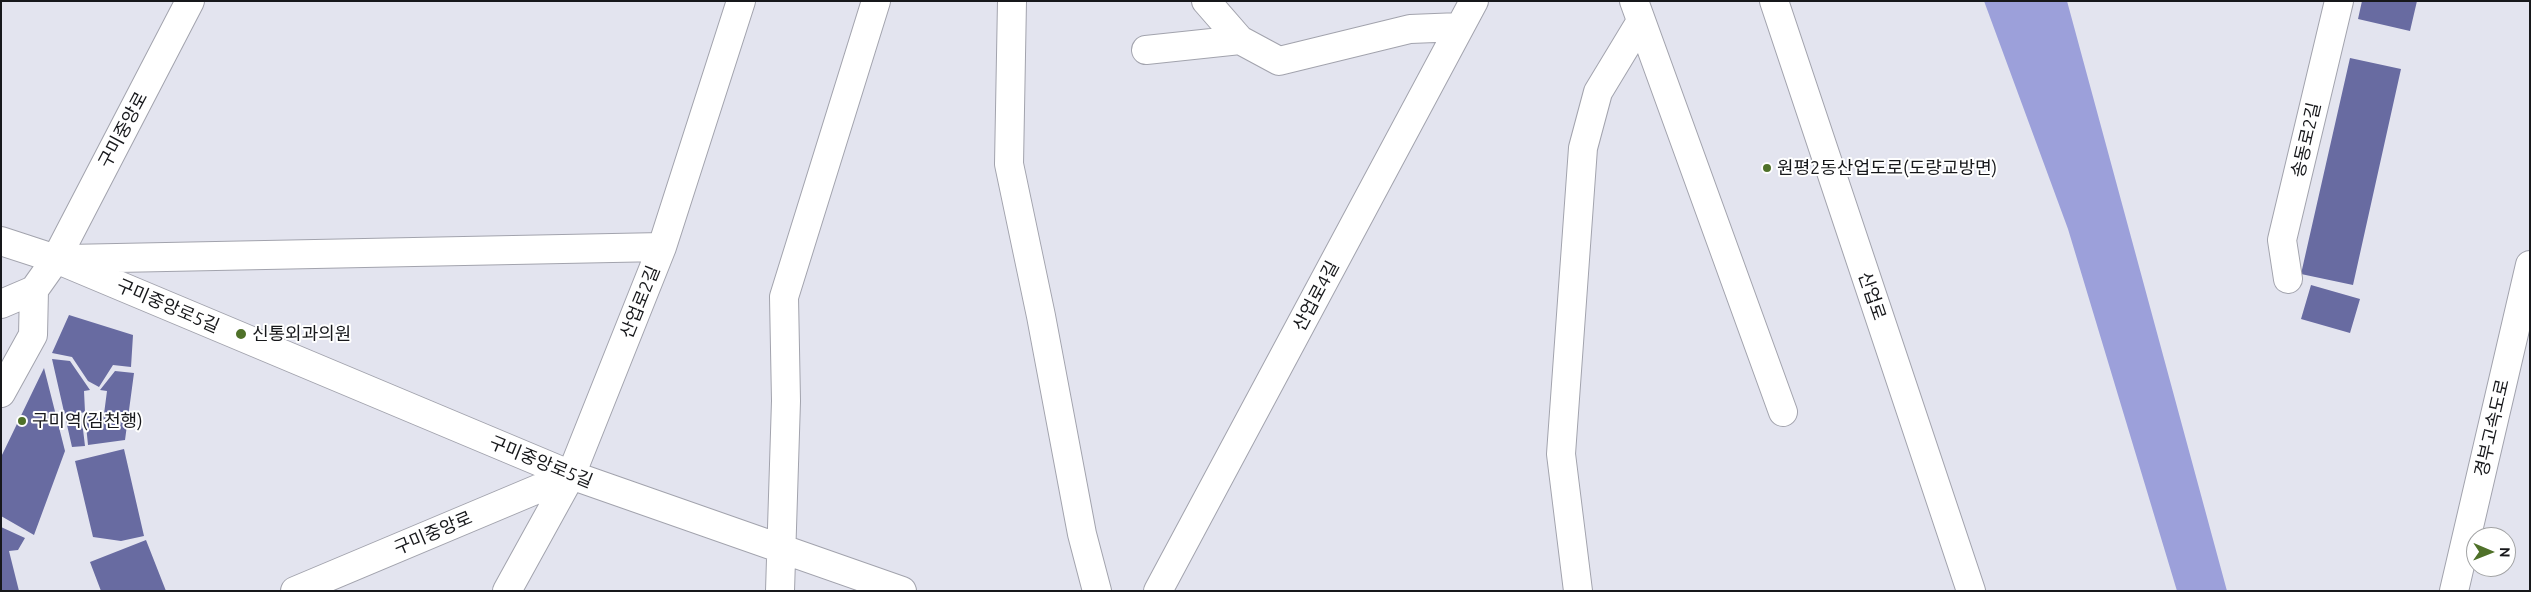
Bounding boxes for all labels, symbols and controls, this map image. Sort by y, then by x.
street label: 구미중앙로 [94,88,152,172]
street label: 송동로2길 [2287,100,2325,180]
place label: 원평2동산업도로(도량교방면) [1777,157,1997,179]
marker: 원평2동산업도로(도량교방면) [1761,162,1773,174]
street label: 산업로4길 [1289,257,1343,335]
street label: 산업로2길 [616,263,664,341]
street label: 산업로 [1854,269,1890,323]
street label: 구미중앙로5길 [113,275,223,337]
place label: 신통외과의원 [252,323,351,345]
marker: 신통외과의원 [234,327,248,341]
street label: 경부고속도로 [2470,377,2514,479]
place label: 구미역(김천행) [32,410,143,432]
marker: 구미역(김천행) [16,415,28,427]
street label: 구미중앙로5길 [486,431,596,493]
street label: 구미중앙로 [391,507,475,559]
north arrow [2466,527,2516,577]
text: N [2497,547,2513,558]

